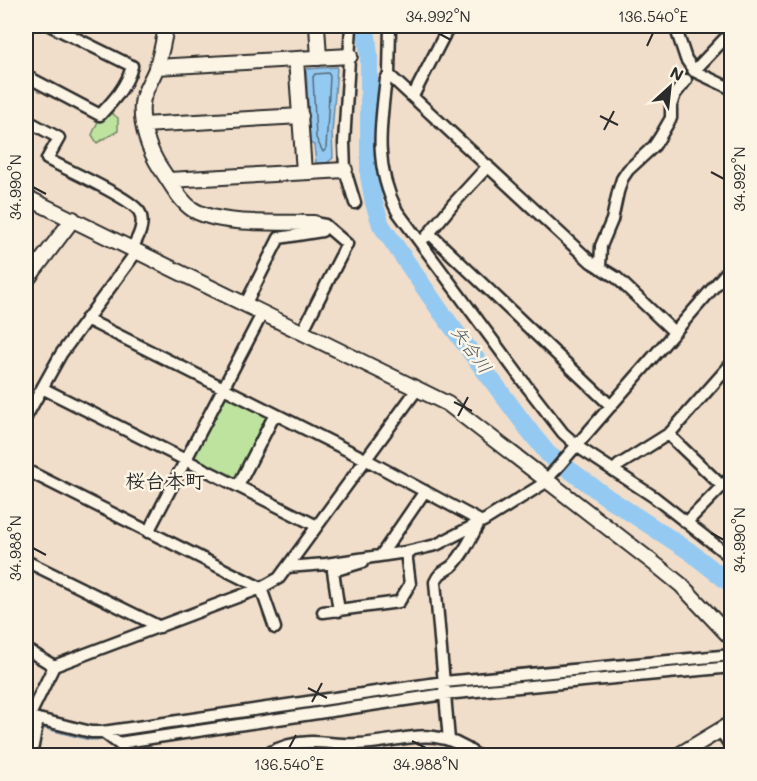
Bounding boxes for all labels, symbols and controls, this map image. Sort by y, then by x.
text: 34.992°N [406,6,470,26]
text: 136.540°E [618,6,688,26]
north arrow [640,57,700,117]
text: N [667,61,687,85]
text: 34.992°N [729,147,749,211]
text: 34.990°N [5,154,25,220]
water label: 矢合川 [446,320,498,378]
district label: 桜台本町 [125,467,205,493]
text: 34.990°N [729,507,749,573]
text: 34.988°N [5,515,25,581]
text: 136.540°E [254,754,324,774]
text: 34.988°N [393,754,459,774]

